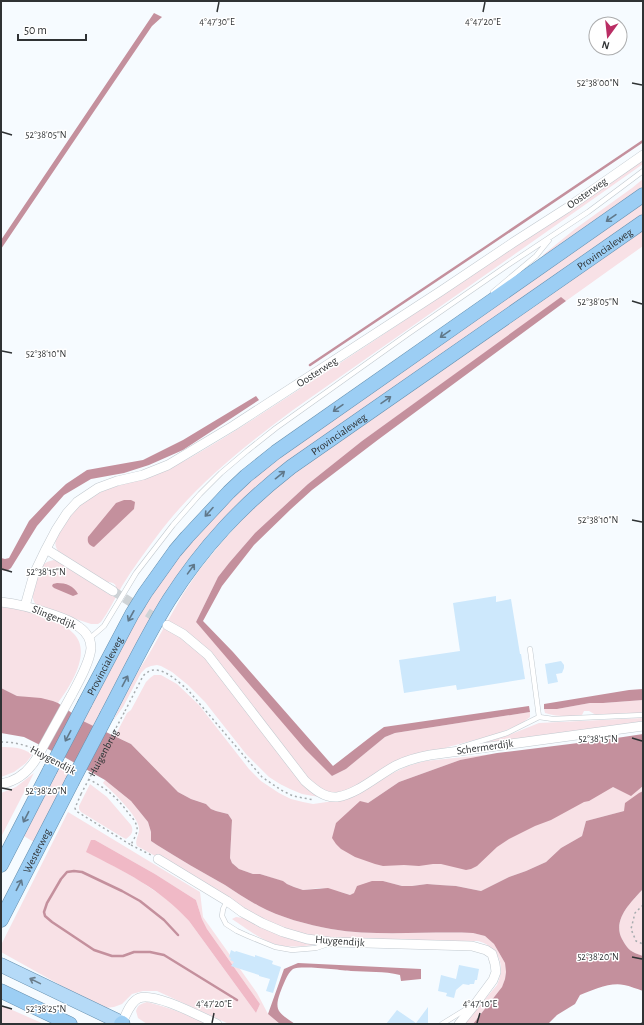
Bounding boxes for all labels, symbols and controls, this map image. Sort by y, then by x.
scale bar [18,16,86,42]
north arrow [588,16,628,56]
text: 4°47'30"E [199,17,235,27]
text: 4°47'20"E [465,17,501,27]
text: 50 m [24,24,47,36]
text: N [600,39,611,51]
text: 52°38'00"N [577,78,619,88]
text: 52°38'05"N [25,130,67,140]
street label: Oosterweg [565,175,610,211]
one-way arrow [606,214,617,222]
street label: Provincialeweg [575,225,635,272]
text: 52°38'05"N [577,297,619,307]
one-way arrow [439,330,450,338]
text: 52°38'10"N [26,349,66,359]
street label: Oosterweg [295,354,340,389]
one-way arrow [381,396,392,404]
one-way arrow [333,404,344,412]
street label: Provincialeweg [309,411,369,457]
one-way arrow [275,471,286,480]
one-way arrow [204,507,214,517]
text: 52°38'10"N [578,515,618,525]
one-way arrow [187,563,195,574]
text: 52°38'15"N [26,567,66,577]
street label: Slingerdijk [30,603,78,631]
one-way arrow [127,610,135,622]
street label: Provincialeweg [85,634,125,697]
one-way arrow [122,675,130,687]
street label: Huigenbrug [86,726,120,778]
one-way arrow [63,730,71,742]
text: 52°38'15"N [578,734,618,744]
street label: Schermerdijk [456,738,514,756]
street label: Huygendijk [28,743,78,777]
text: 52°38'20"N [25,786,67,796]
one-way arrow [21,811,29,823]
street label: Westerweg [21,826,53,875]
one-way arrow [16,879,23,891]
street label: Huygendijk [315,934,365,948]
text: 52°38'20"N [577,952,619,962]
one-way arrow [29,977,41,984]
text: 4°47'20"E [196,999,232,1009]
text: 4°47'10"E [463,999,498,1009]
text: 52°38'25"N [26,1004,66,1014]

